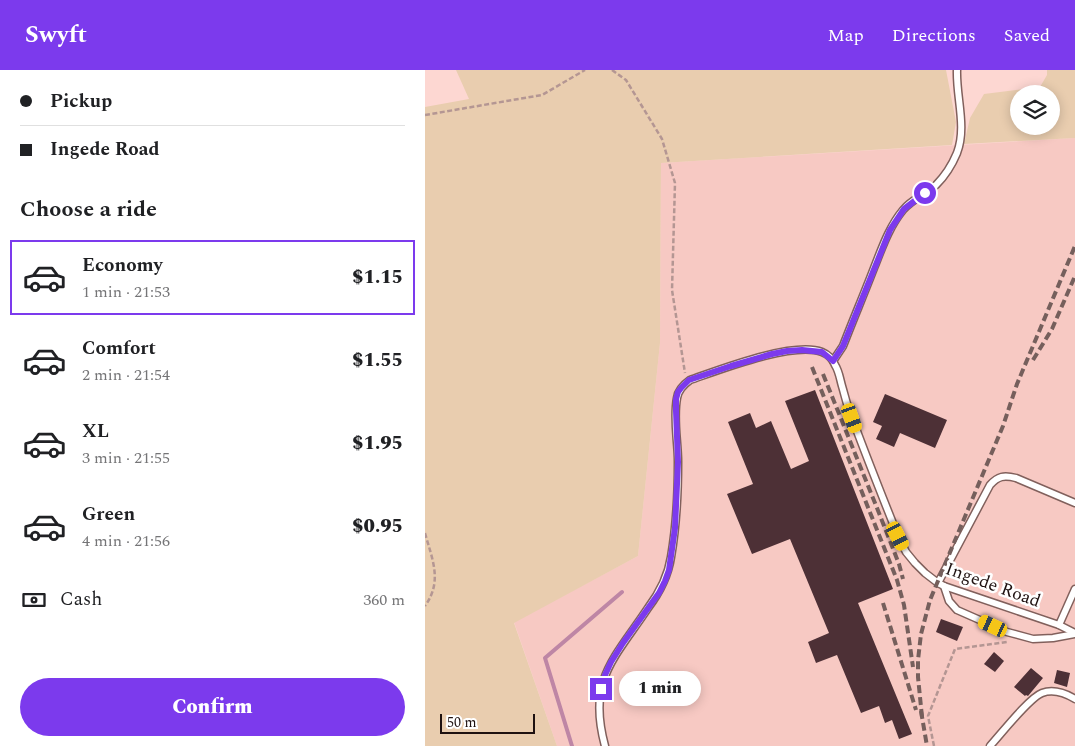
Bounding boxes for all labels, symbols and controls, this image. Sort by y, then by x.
text: Swyft [25,17,87,53]
text: Map [828,22,864,49]
text: Directions [892,22,976,49]
text: Saved [1004,22,1050,49]
map controls [1010,85,1060,135]
button: layers [1010,85,1060,135]
text: Pickup [50,87,112,116]
text: Ingede Road [50,135,160,164]
route start [914,182,936,204]
text: Choose a ride [20,193,157,226]
text: Economy [82,251,163,280]
icon: car [22,255,67,300]
text: $1.15 [352,263,403,292]
text: 1 min · 21:53 [82,280,170,304]
text: Comfort [82,334,156,363]
icon: car [22,338,67,383]
text: $1.55 [352,346,403,375]
text: 2 min · 21:54 [82,363,170,387]
car [839,401,864,435]
text: XL [82,417,109,446]
icon: car [22,421,67,466]
text: $1.95 [352,429,403,458]
text: 3 min · 21:55 [82,446,170,470]
text: Green [82,500,135,529]
icon: car [22,504,67,549]
text: $0.95 [352,512,403,541]
car [884,519,911,553]
text: 4 min · 21:56 [82,529,170,553]
street label: Ingede Road [942,555,1044,615]
text: Cash [60,585,102,614]
icon: cash [20,586,48,614]
text: 360 m [363,588,405,612]
car [976,613,1009,639]
callout: 1 min [619,672,701,706]
text: 1 min [638,676,682,700]
button: Confirm [20,678,405,736]
route end [590,678,612,700]
scale bar [440,711,535,734]
text: 50 m [447,712,477,733]

